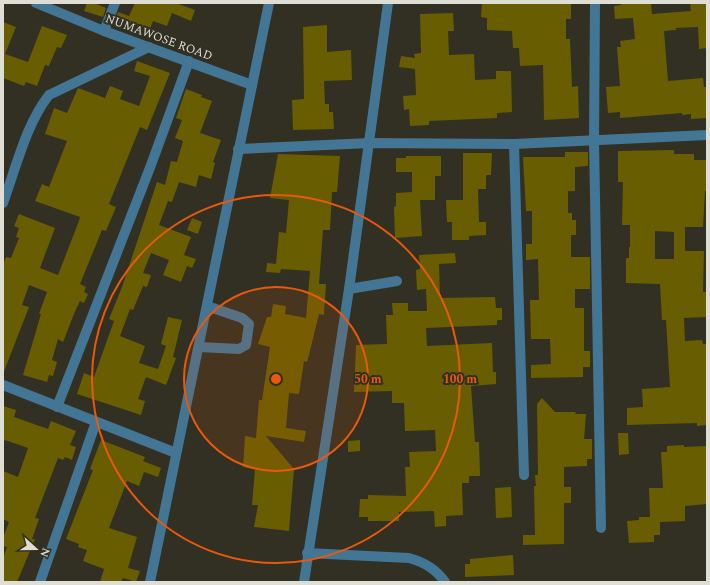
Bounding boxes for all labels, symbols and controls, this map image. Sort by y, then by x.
street label: NUMAWOSE ROAD [102,9,215,66]
text: 50 m [354,370,382,389]
text: 100 m [443,370,477,389]
centre of rings [269,372,283,386]
north arrow [16,529,56,569]
text: N [35,545,54,560]

